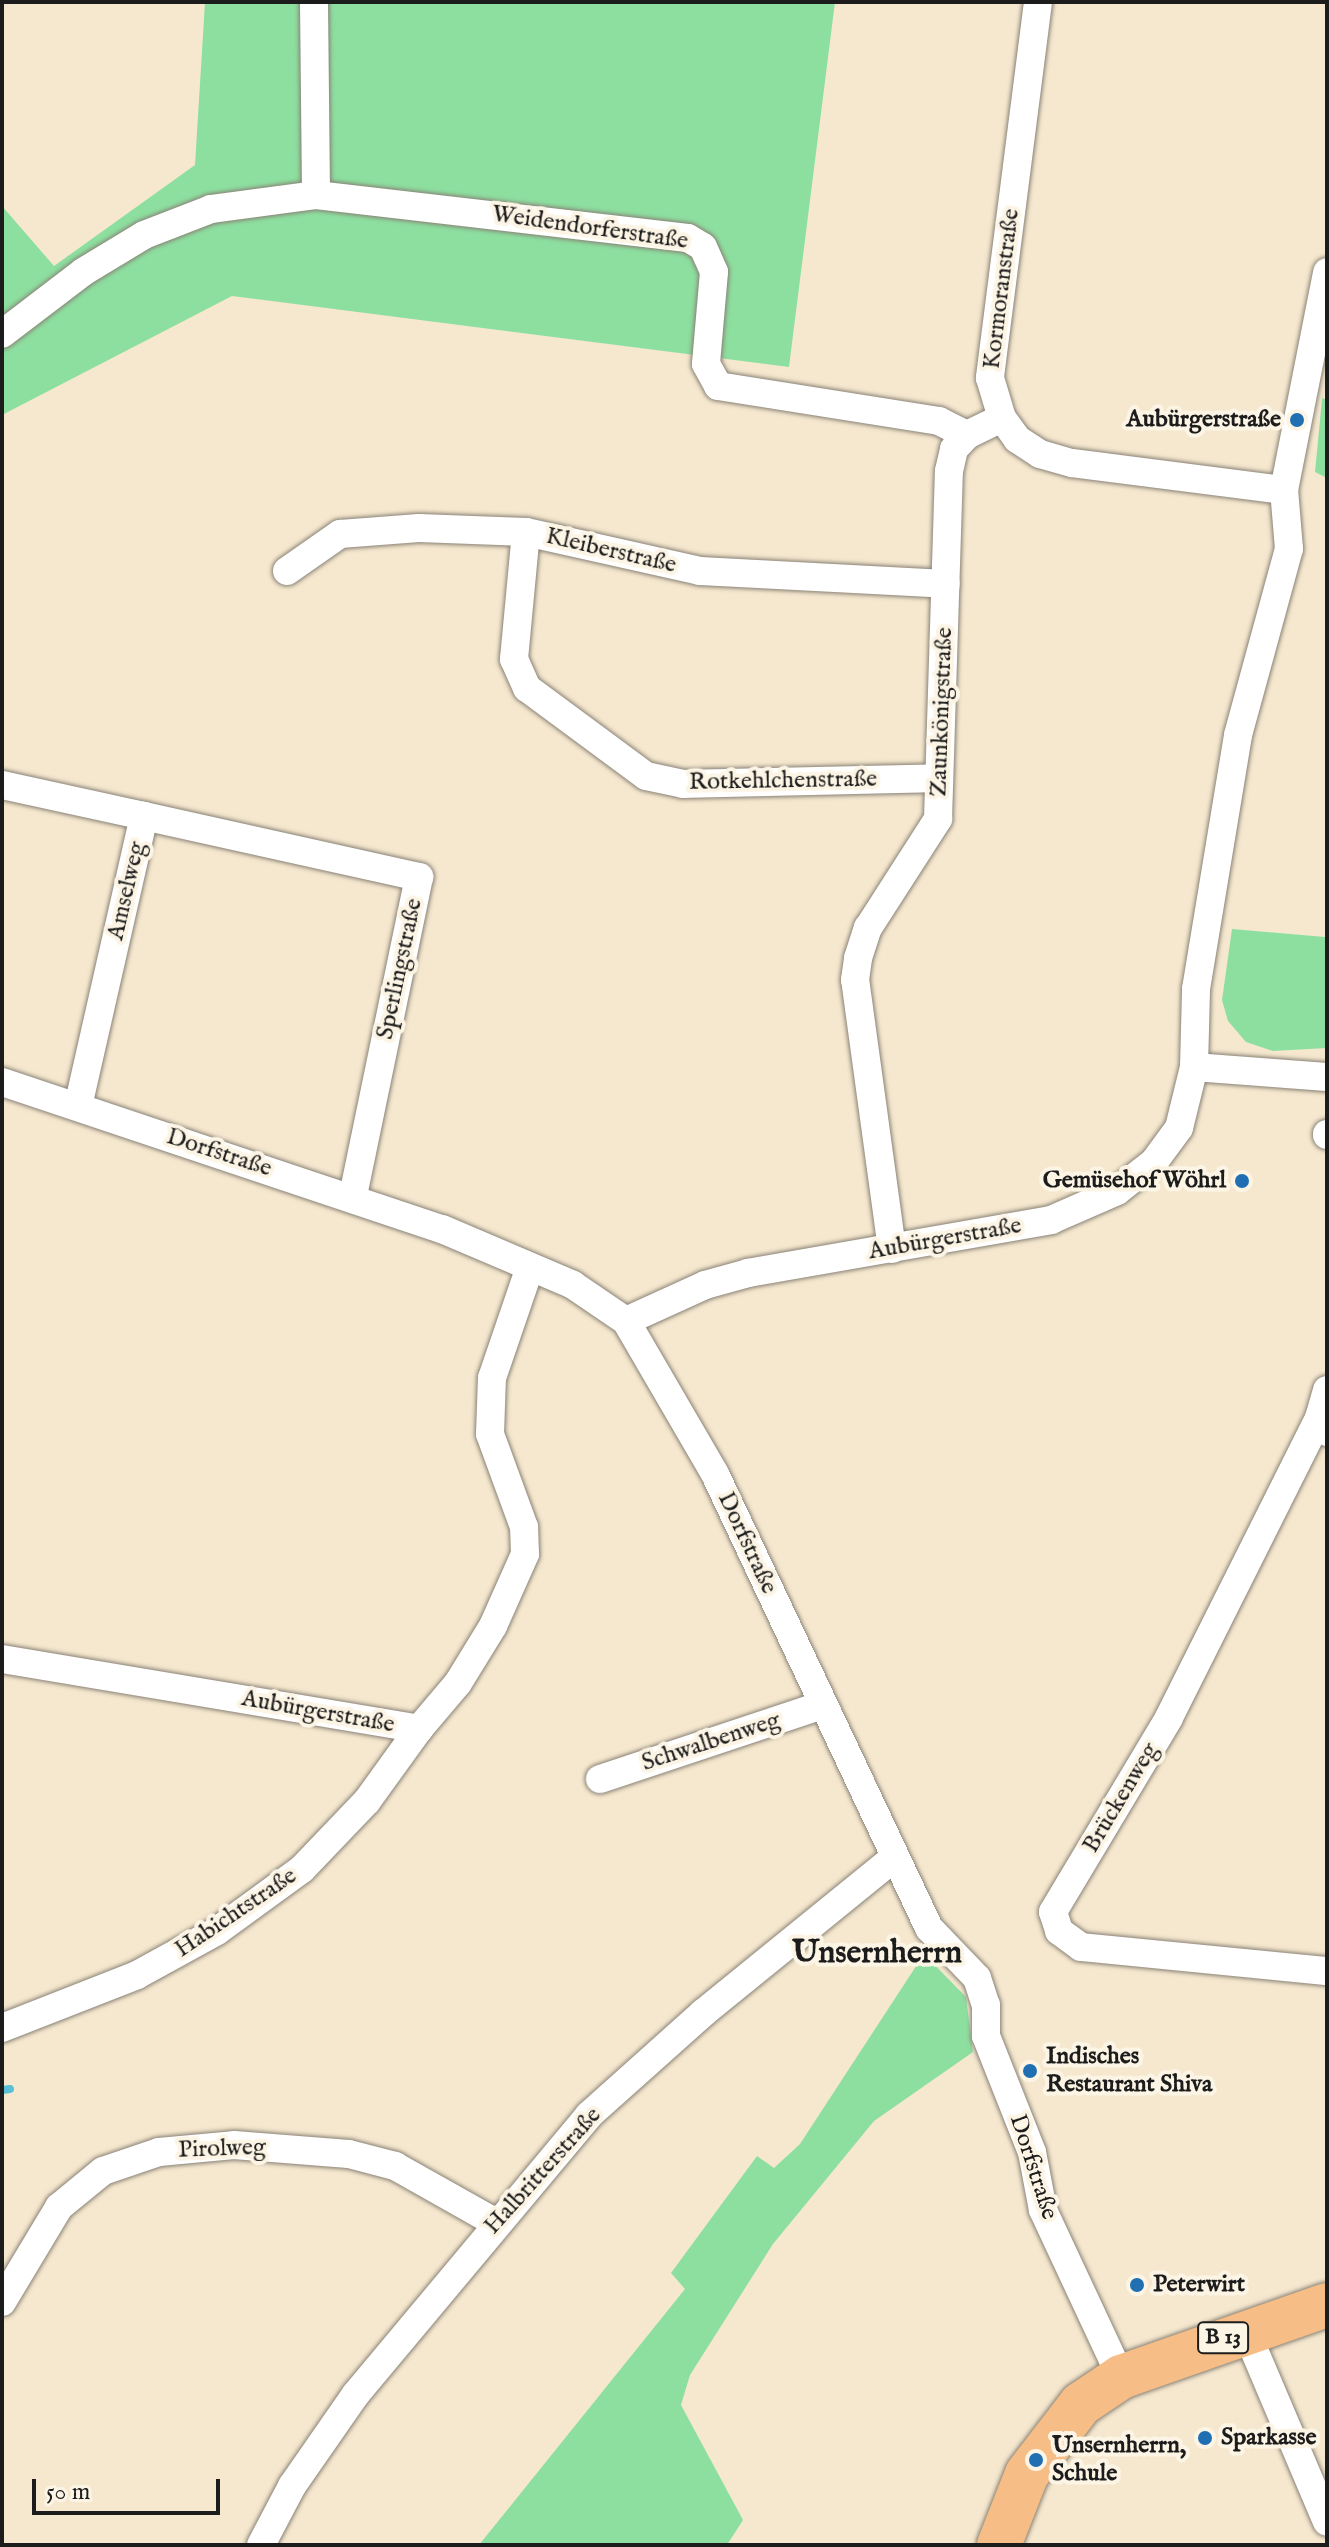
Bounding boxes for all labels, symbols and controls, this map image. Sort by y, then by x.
street label: Weidendorferstraße [490,200,690,256]
street label: Kormoranstraße [978,207,1026,371]
place label: Aubürgerstraße [1126,406,1281,434]
marker: Aubürgerstraße [1288,411,1306,429]
street label: Kleiberstraße [543,522,679,580]
street label: Zaunkönigstraße [925,627,959,797]
street label: Rotkehlchenstraße [689,765,877,797]
street label: Amselweg [102,839,152,943]
street label: Sperlingstraße [371,896,429,1042]
street label: Dorfstraße [163,1122,275,1184]
place label: Gemüsehof Wöhrl [1043,1167,1226,1195]
marker: Gemüsehof Wöhrl [1233,1172,1251,1190]
street label: Aubürgerstraße [866,1211,1024,1267]
street label: Dorfstraße [711,1488,783,1598]
street label: Aubürgerstraße [239,1684,397,1740]
street label: Schwalbenweg [638,1706,784,1778]
street label: Brückenweg [1077,1738,1165,1858]
street label: Habichtstraße [170,1862,302,1964]
district label: Unsernherrn [792,1935,962,1973]
place label: Indisches Restaurant Shiva [1046,2043,1212,2099]
marker: Indisches Restaurant Shiva [1021,2062,1039,2080]
street label: Halbritterstraße [478,2102,608,2240]
street label: Dorfstraße [1002,2111,1064,2223]
street label: Pirolweg [178,2133,266,2165]
place label: Peterwirt [1153,2271,1245,2299]
marker: Peterwirt [1128,2276,1146,2294]
road number: B 13 [1197,2320,1249,2356]
place label: Sparkasse [1221,2424,1317,2452]
marker: Sparkasse [1196,2429,1214,2447]
place label: Unsernherrn, Schule [1052,2432,1186,2488]
marker: Unsernherrn, Schule [1027,2451,1045,2469]
scale bar [36,2463,224,2513]
text: 50 m [46,2477,90,2508]

